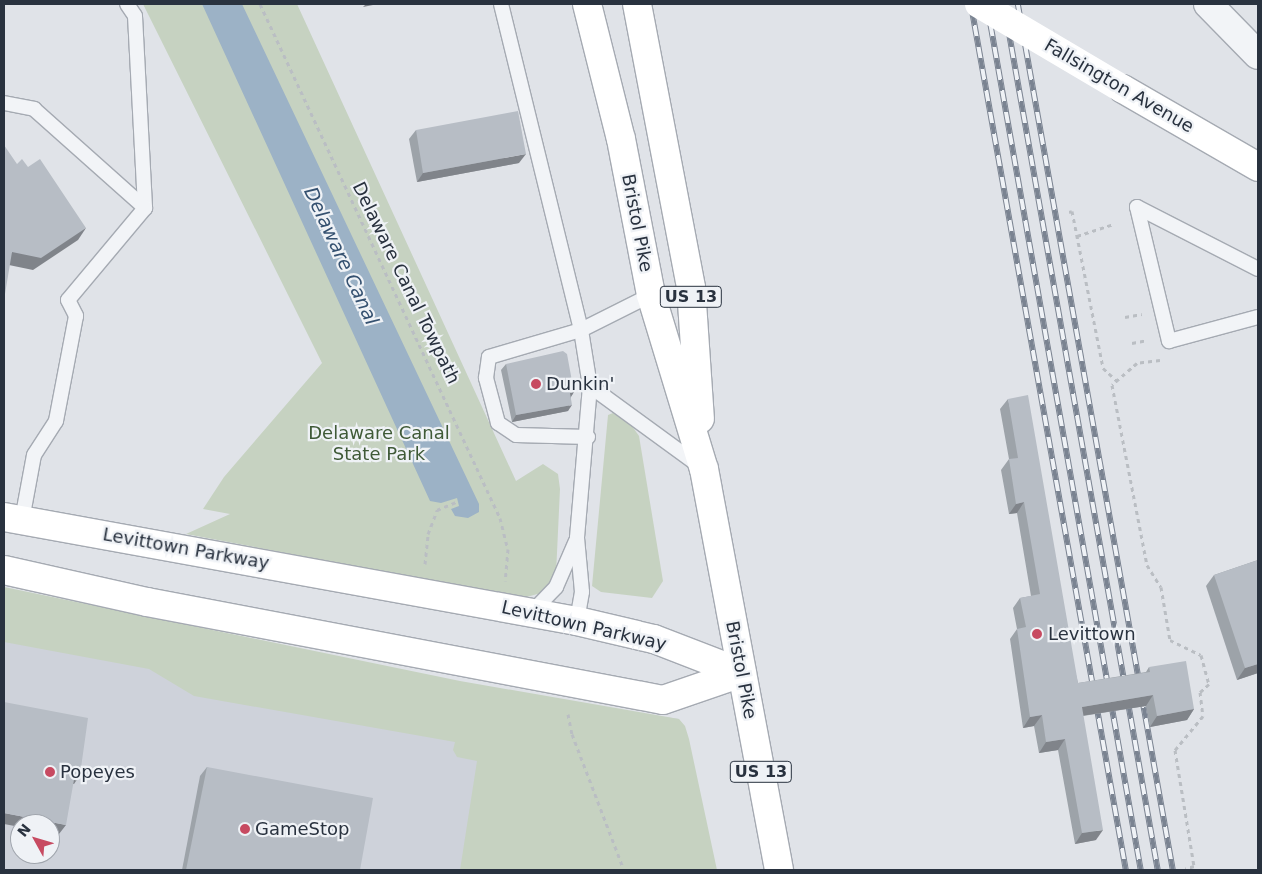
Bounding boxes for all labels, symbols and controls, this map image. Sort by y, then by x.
street label: Fallsington Avenue [1040,34,1198,138]
street label: Bristol Pike [617,172,657,274]
street label: Delaware Canal Towpath [348,179,464,387]
water label: Delaware Canal [299,183,383,329]
road number: US 13 [660,284,722,310]
place label: Dunkin' [546,373,614,395]
marker: Dunkin' [530,378,542,390]
park label: Delaware Canal State Park [308,423,450,466]
street label: Levittown Parkway [101,524,271,574]
street label: Levittown Parkway [499,596,669,656]
street label: Bristol Pike [721,619,761,721]
place label: Levittown [1048,623,1136,645]
marker: Levittown [1030,627,1044,641]
road number: US 13 [730,759,792,786]
place label: Popeyes [60,761,135,783]
marker: Popeyes [44,766,56,778]
north arrow [10,814,60,864]
place label: GameStop [255,818,350,840]
text: N [14,821,34,840]
marker: GameStop [239,823,251,835]

